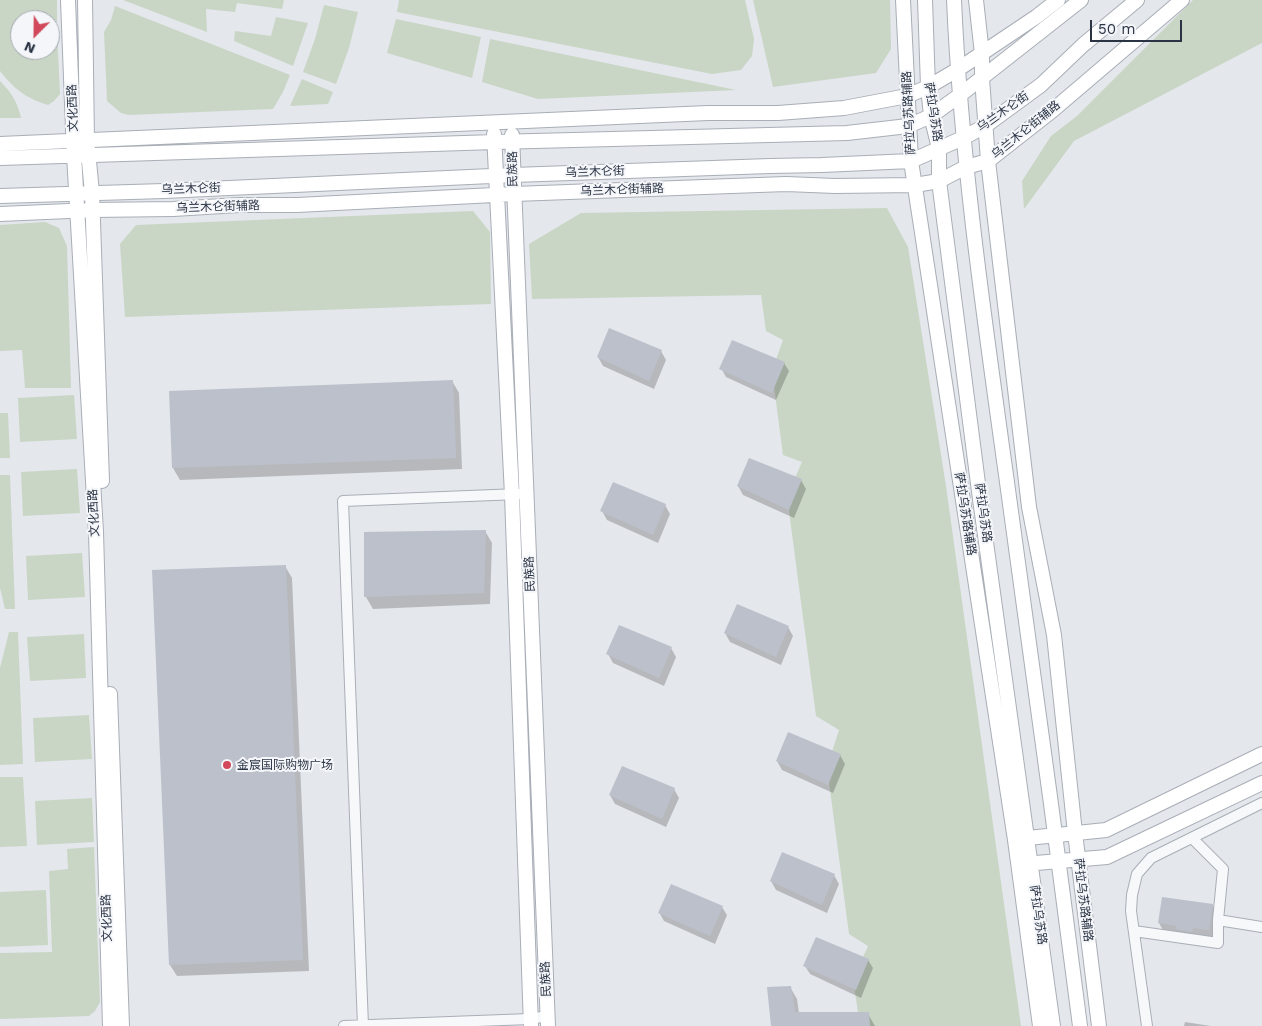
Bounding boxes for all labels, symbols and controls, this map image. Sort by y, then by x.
north arrow [10,10,60,60]
scale bar [1092,10,1184,42]
text: 50 m [1098,20,1135,38]
text: N [22,38,37,57]
street label: 萨拉乌苏路辅路 [900,71,918,155]
street label: 萨拉乌苏路 [921,81,945,143]
street label: 文化西路 [65,84,81,132]
street label: 乌兰木仑街 [974,89,1032,135]
street label: 乌兰木仑街辅路 [989,98,1063,162]
street label: 民族路 [505,151,521,187]
street label: 乌兰木仑街 [565,164,625,180]
street label: 乌兰木仑街 [161,181,221,197]
street label: 乌兰木仑街辅路 [580,181,664,199]
street label: 乌兰木仑街辅路 [176,198,260,216]
street label: 萨拉乌苏路辅路 [951,471,979,557]
street label: 萨拉乌苏路 [972,482,994,544]
street label: 文化西路 [86,489,102,537]
street label: 民族路 [522,556,538,592]
place label: 金宸国际购物广场 [237,758,333,772]
marker: 金宸国际购物广场 [221,759,233,771]
street label: 萨拉乌苏路辅路 [1071,857,1095,943]
street label: 萨拉乌苏路 [1027,884,1049,946]
street label: 文化西路 [99,894,115,942]
street label: 民族路 [538,961,554,997]

